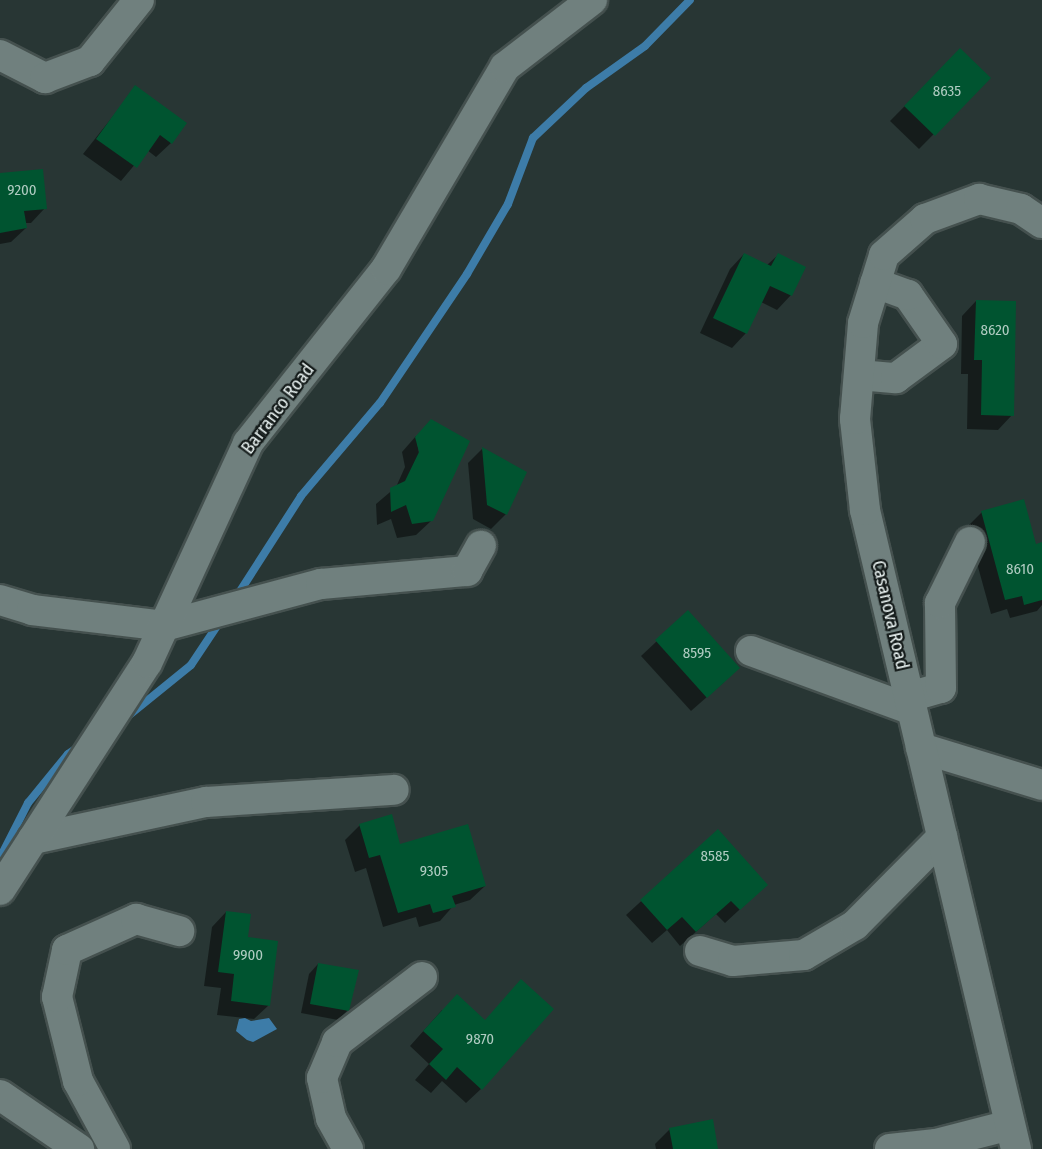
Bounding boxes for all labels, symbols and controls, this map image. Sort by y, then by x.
house number: 8635 [933,83,961,101]
house number: 9200 [7,182,37,200]
house number: 8620 [980,322,1010,340]
street label: Barranco Road [237,360,319,458]
street label: Casanova Road [867,558,913,672]
house number: 8610 [1006,561,1034,579]
house number: 8595 [683,645,711,663]
house number: 8585 [701,848,729,866]
house number: 9305 [420,863,448,881]
house number: 9900 [233,947,263,965]
house number: 9870 [466,1031,494,1049]

